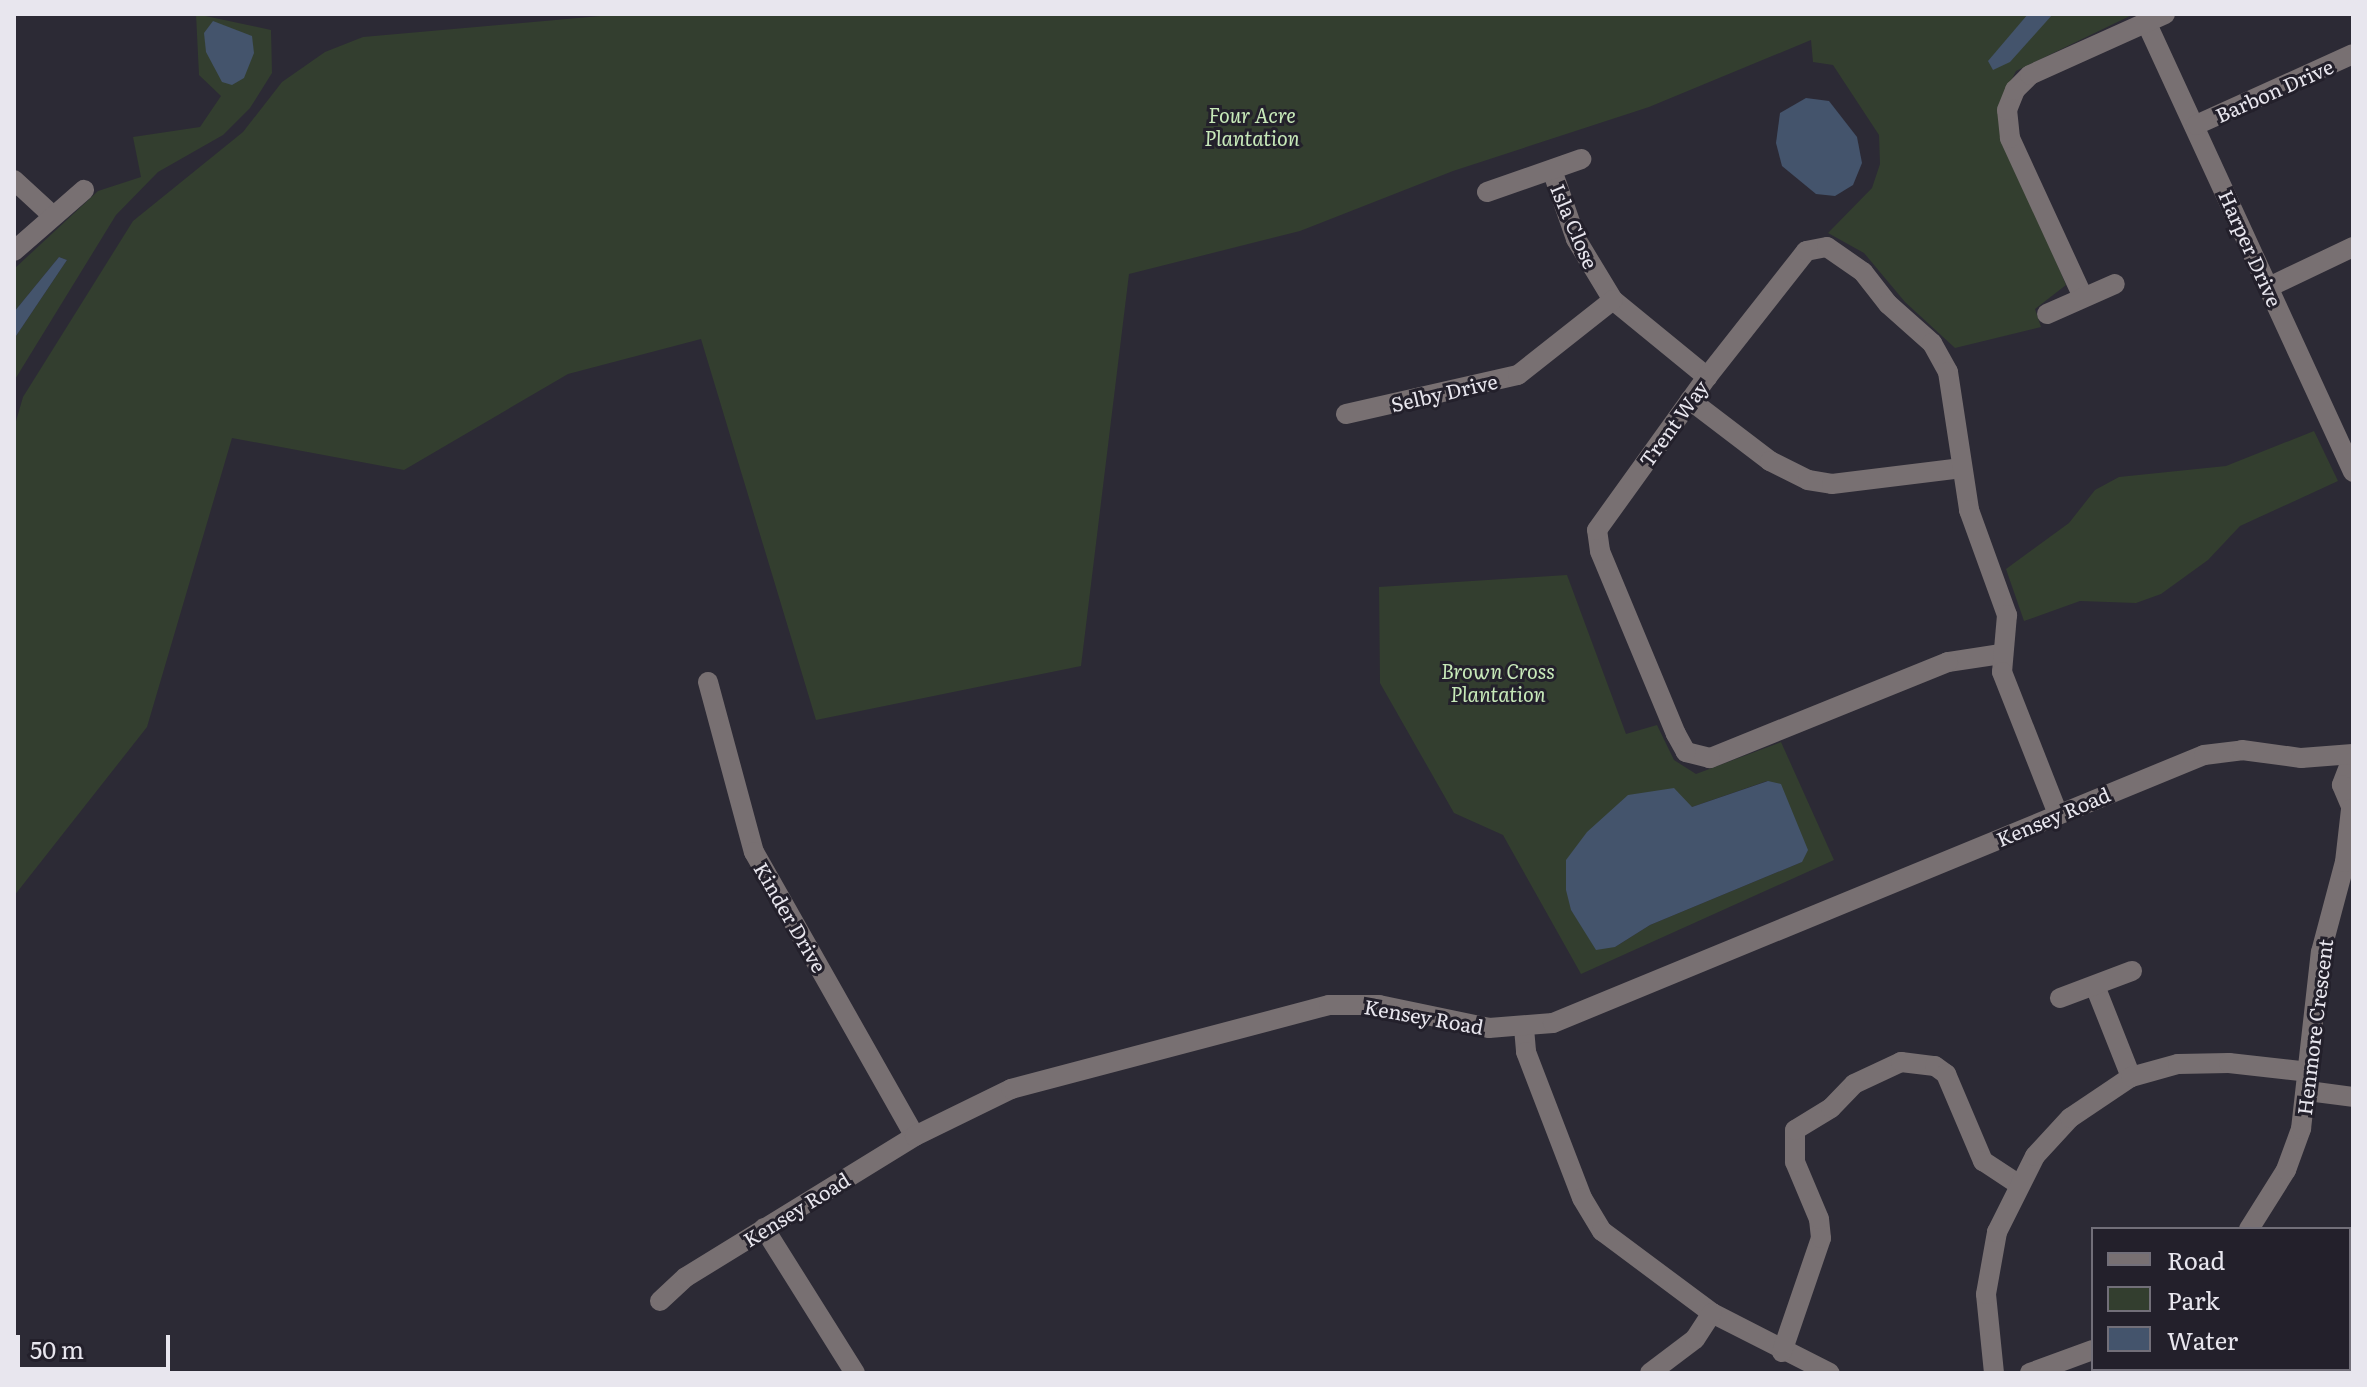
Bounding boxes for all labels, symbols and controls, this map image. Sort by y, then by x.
street label: Barbon Drive [2211,53,2337,127]
park label: Four Acre Plantation [1204,103,1300,150]
street label: Isla Close [1546,180,1604,272]
street label: Harper Drive [2215,186,2287,310]
street label: Selby Drive [1388,368,1500,416]
street label: Trent Way [1634,375,1712,471]
park label: Brown Cross Plantation [1441,658,1555,705]
street label: Kensey Road [1993,781,2113,851]
street label: Kinder Drive [750,858,832,976]
street label: Henmore Crescent [2291,938,2337,1116]
street label: Kensey Road [1362,994,1486,1038]
street label: Kensey Road [738,1167,854,1251]
legend [2091,1227,2351,1371]
text: Road [2167,1242,2225,1277]
text: Park [2167,1282,2220,1317]
scale bar [20,1319,174,1369]
text: Water [2167,1322,2238,1357]
text: 50 m [30,1331,84,1366]

